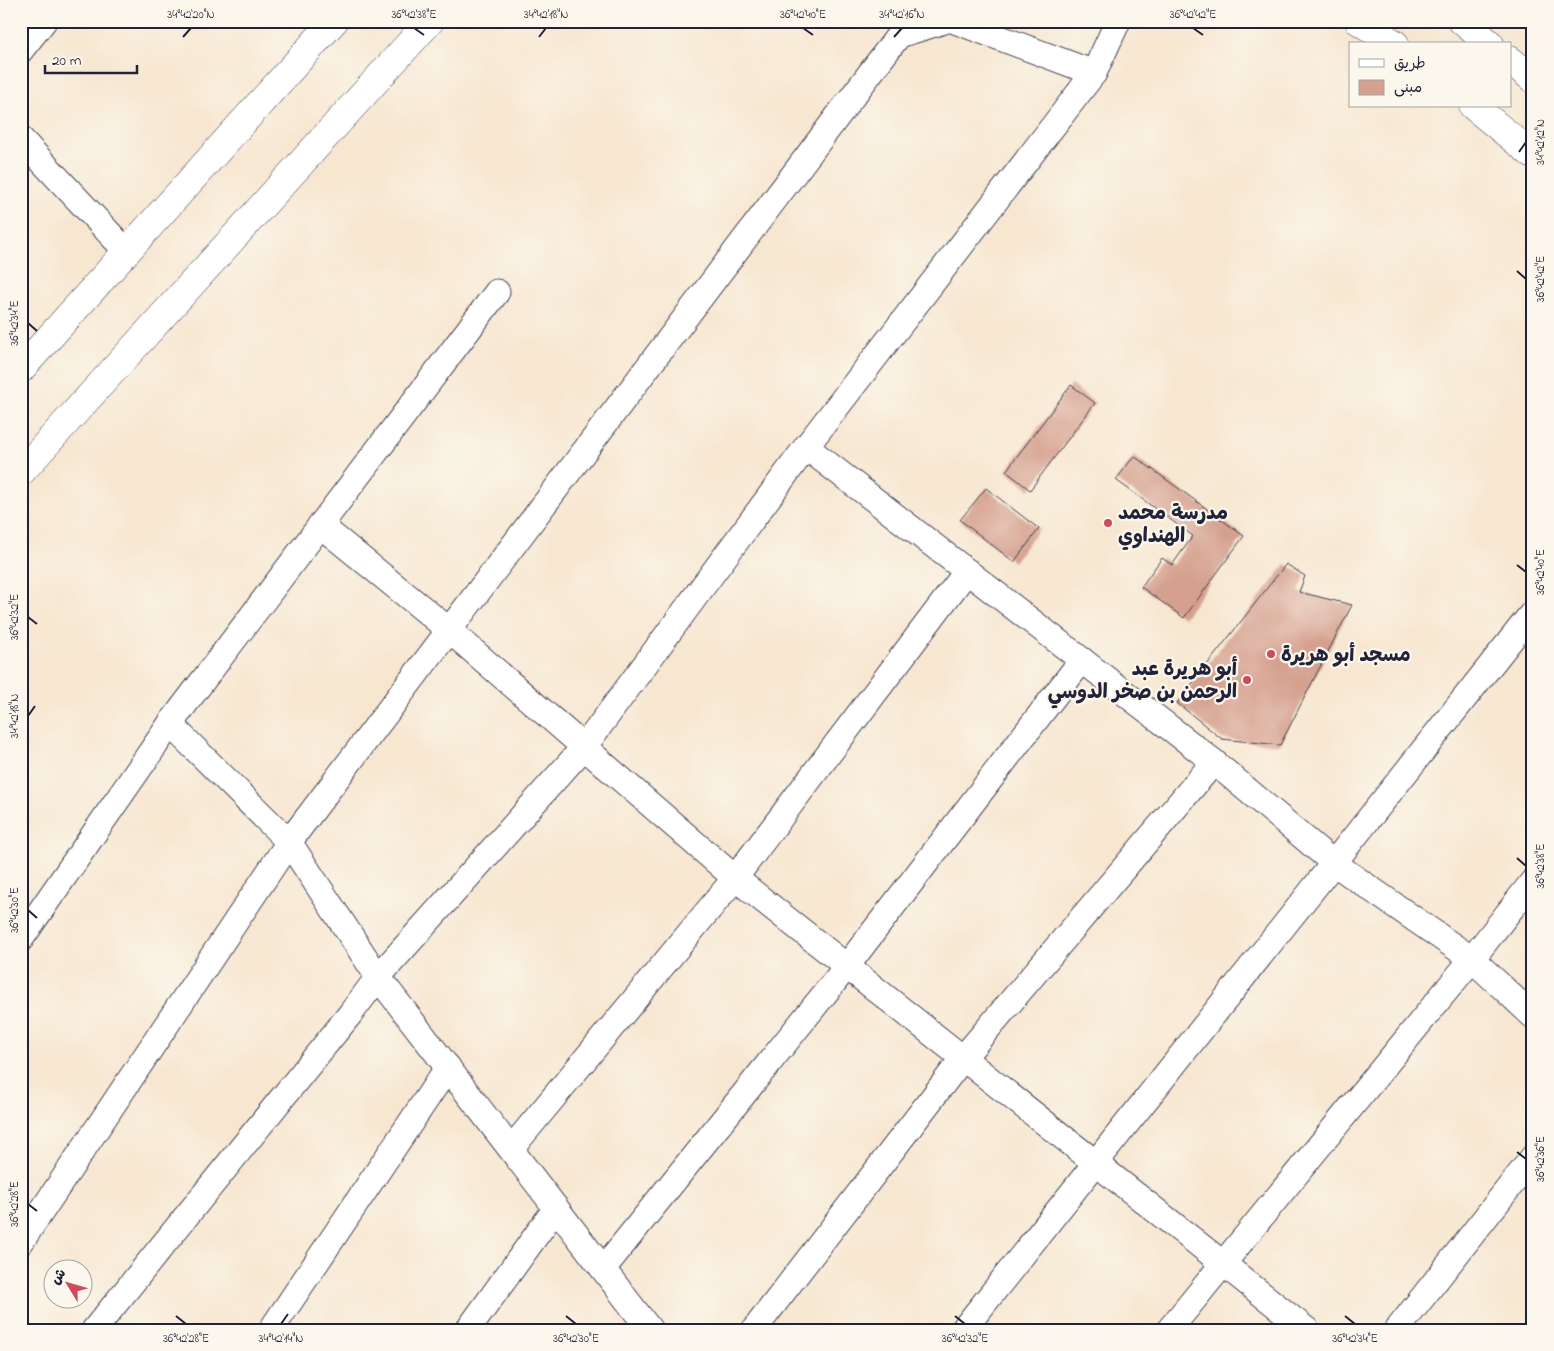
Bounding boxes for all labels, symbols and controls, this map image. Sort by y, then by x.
text: 34°42'20"N [167,6,215,24]
text: 36°42'38"E [391,6,437,24]
text: 34°42'18"N [524,6,568,24]
text: 36°42'40"E [780,6,826,24]
text: 34°42'16"N [879,6,925,24]
text: 36°42'42"E [1170,6,1216,24]
scale bar [45,42,138,74]
legend [1349,42,1512,108]
text: 20 m [52,50,82,72]
text: طريق [1394,53,1426,75]
text: مبنى [1394,77,1422,99]
text: 34°42'12"N [1532,119,1550,165]
text: 36°42'42"E [1532,256,1550,302]
text: 36°42'34"E [6,300,24,346]
place label: مدرسة محمد الهنداوي [1118,500,1228,552]
marker: مدرسة محمد الهنداوي [1102,517,1114,529]
text: 36°42'40"E [1532,549,1550,595]
text: 36°42'32"E [6,594,24,640]
place label: مسجد أبو هريرة [1281,642,1411,671]
marker: مسجد أبو هريرة [1265,648,1277,660]
place label: أبو هريرة عبد الرحمن بن صخر الدوسي [1048,656,1238,709]
marker: أبو هريرة عبد الرحمن بن صخر الدوسي [1241,674,1253,686]
text: 34°42'18"N [6,694,24,738]
text: 36°42'38"E [1532,843,1550,889]
text: 36°42'30"E [6,887,24,933]
text: 36°42'36"E [1532,1136,1550,1182]
text: 36°42'28"E [6,1181,24,1227]
north arrow [42,1258,92,1308]
text: ش [46,1265,72,1290]
text: 36°42'28"E [163,1330,209,1348]
text: 34°42'14"N [259,1330,303,1348]
text: 36°42'30"E [553,1330,599,1348]
text: 36°42'32"E [942,1330,988,1348]
text: 36°42'34"E [1332,1330,1378,1348]

